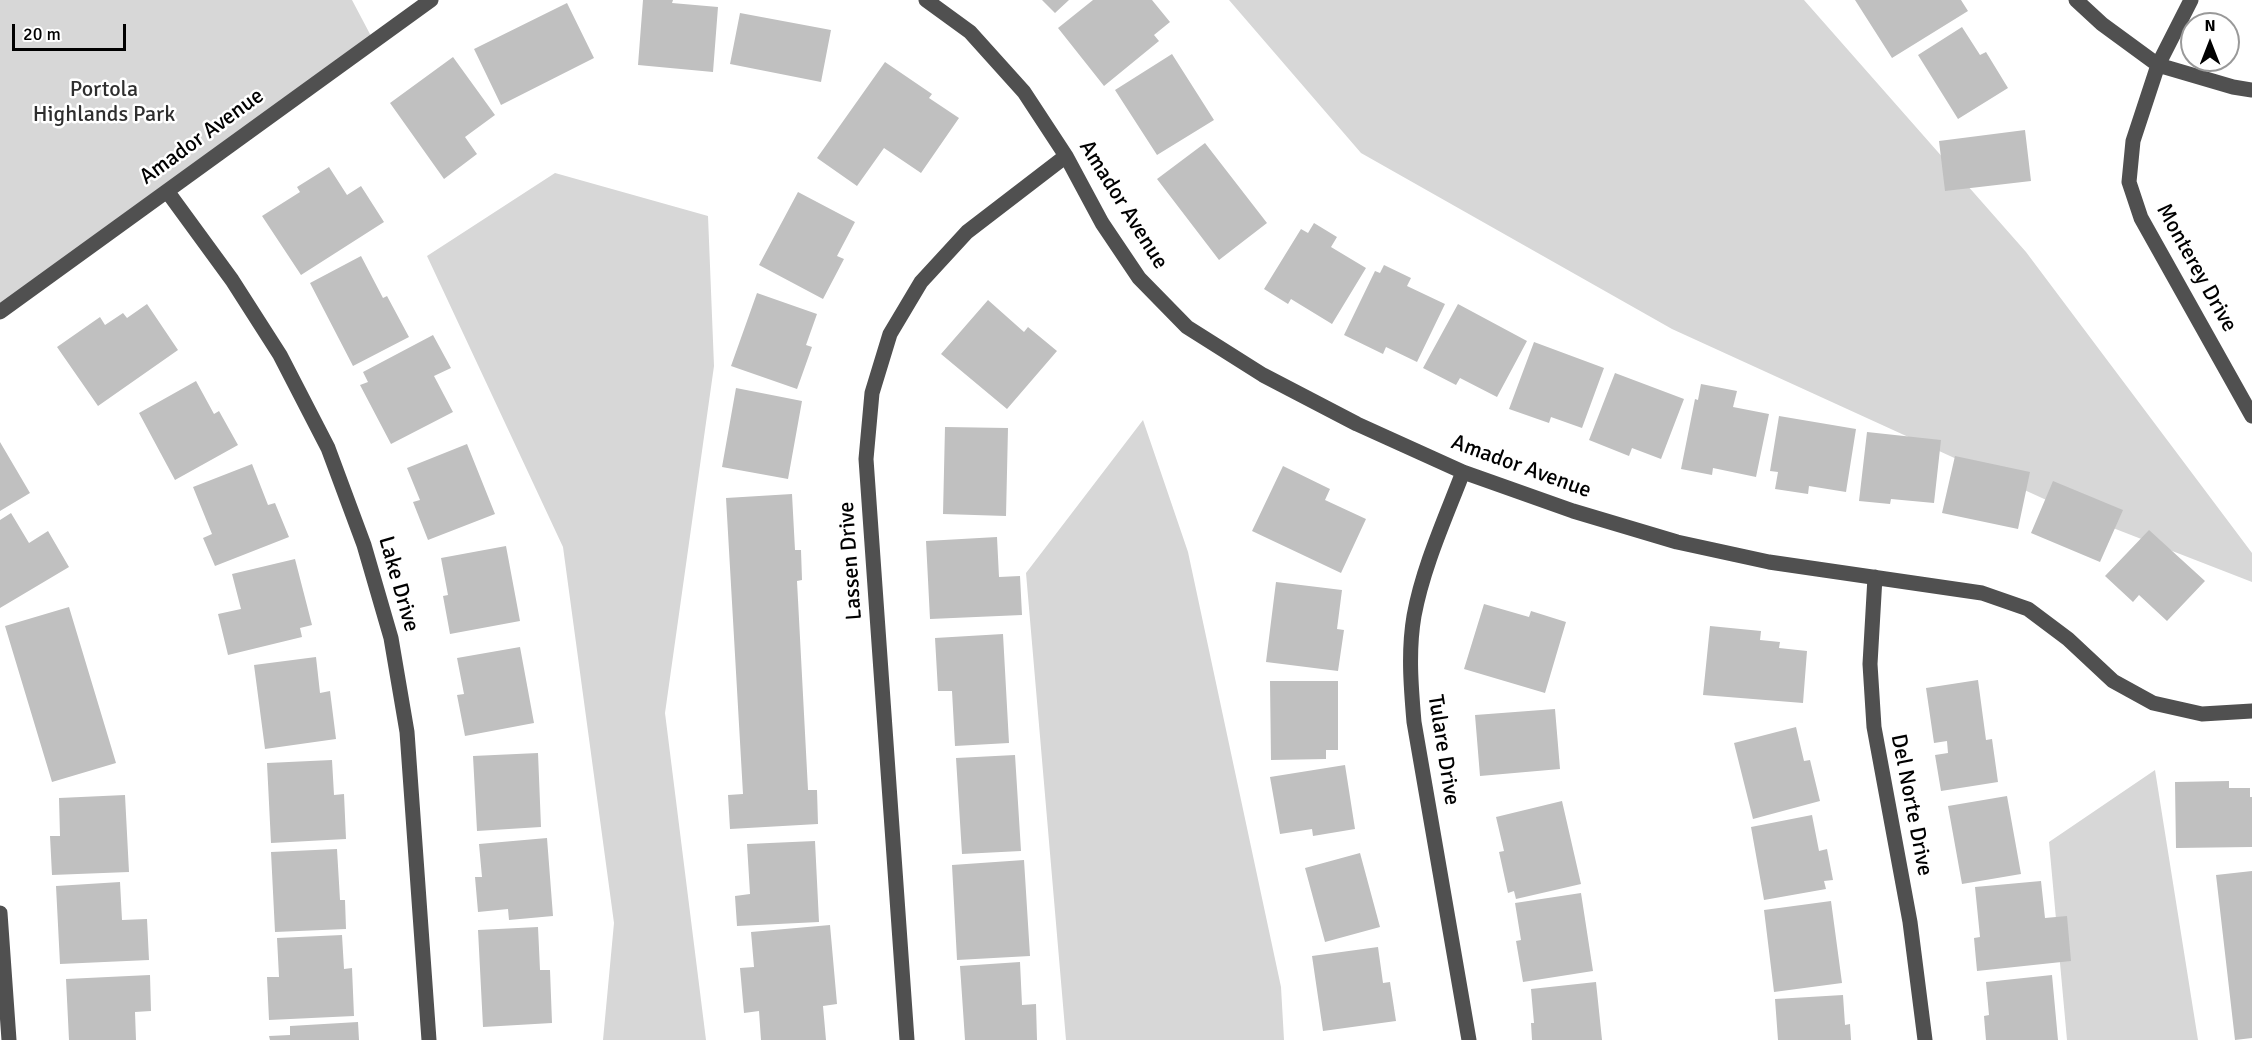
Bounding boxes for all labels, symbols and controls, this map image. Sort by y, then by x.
scale bar [15,12,129,50]
north arrow [2180,12,2240,72]
text: N [2204,16,2216,36]
text: 20 m [23,23,61,45]
park label: Portola Highlands Park [33,77,175,128]
street label: Amador Avenue [135,83,269,191]
street label: Amador Avenue [1073,136,1173,274]
street label: Monterey Drive [2150,199,2242,337]
street label: Amador Avenue [1447,429,1595,505]
street label: Lassen Drive [834,501,868,621]
street label: Lake Drive [372,533,424,635]
street label: Tulare Drive [1421,693,1465,807]
street label: Del Norte Drive [1884,732,1938,878]

